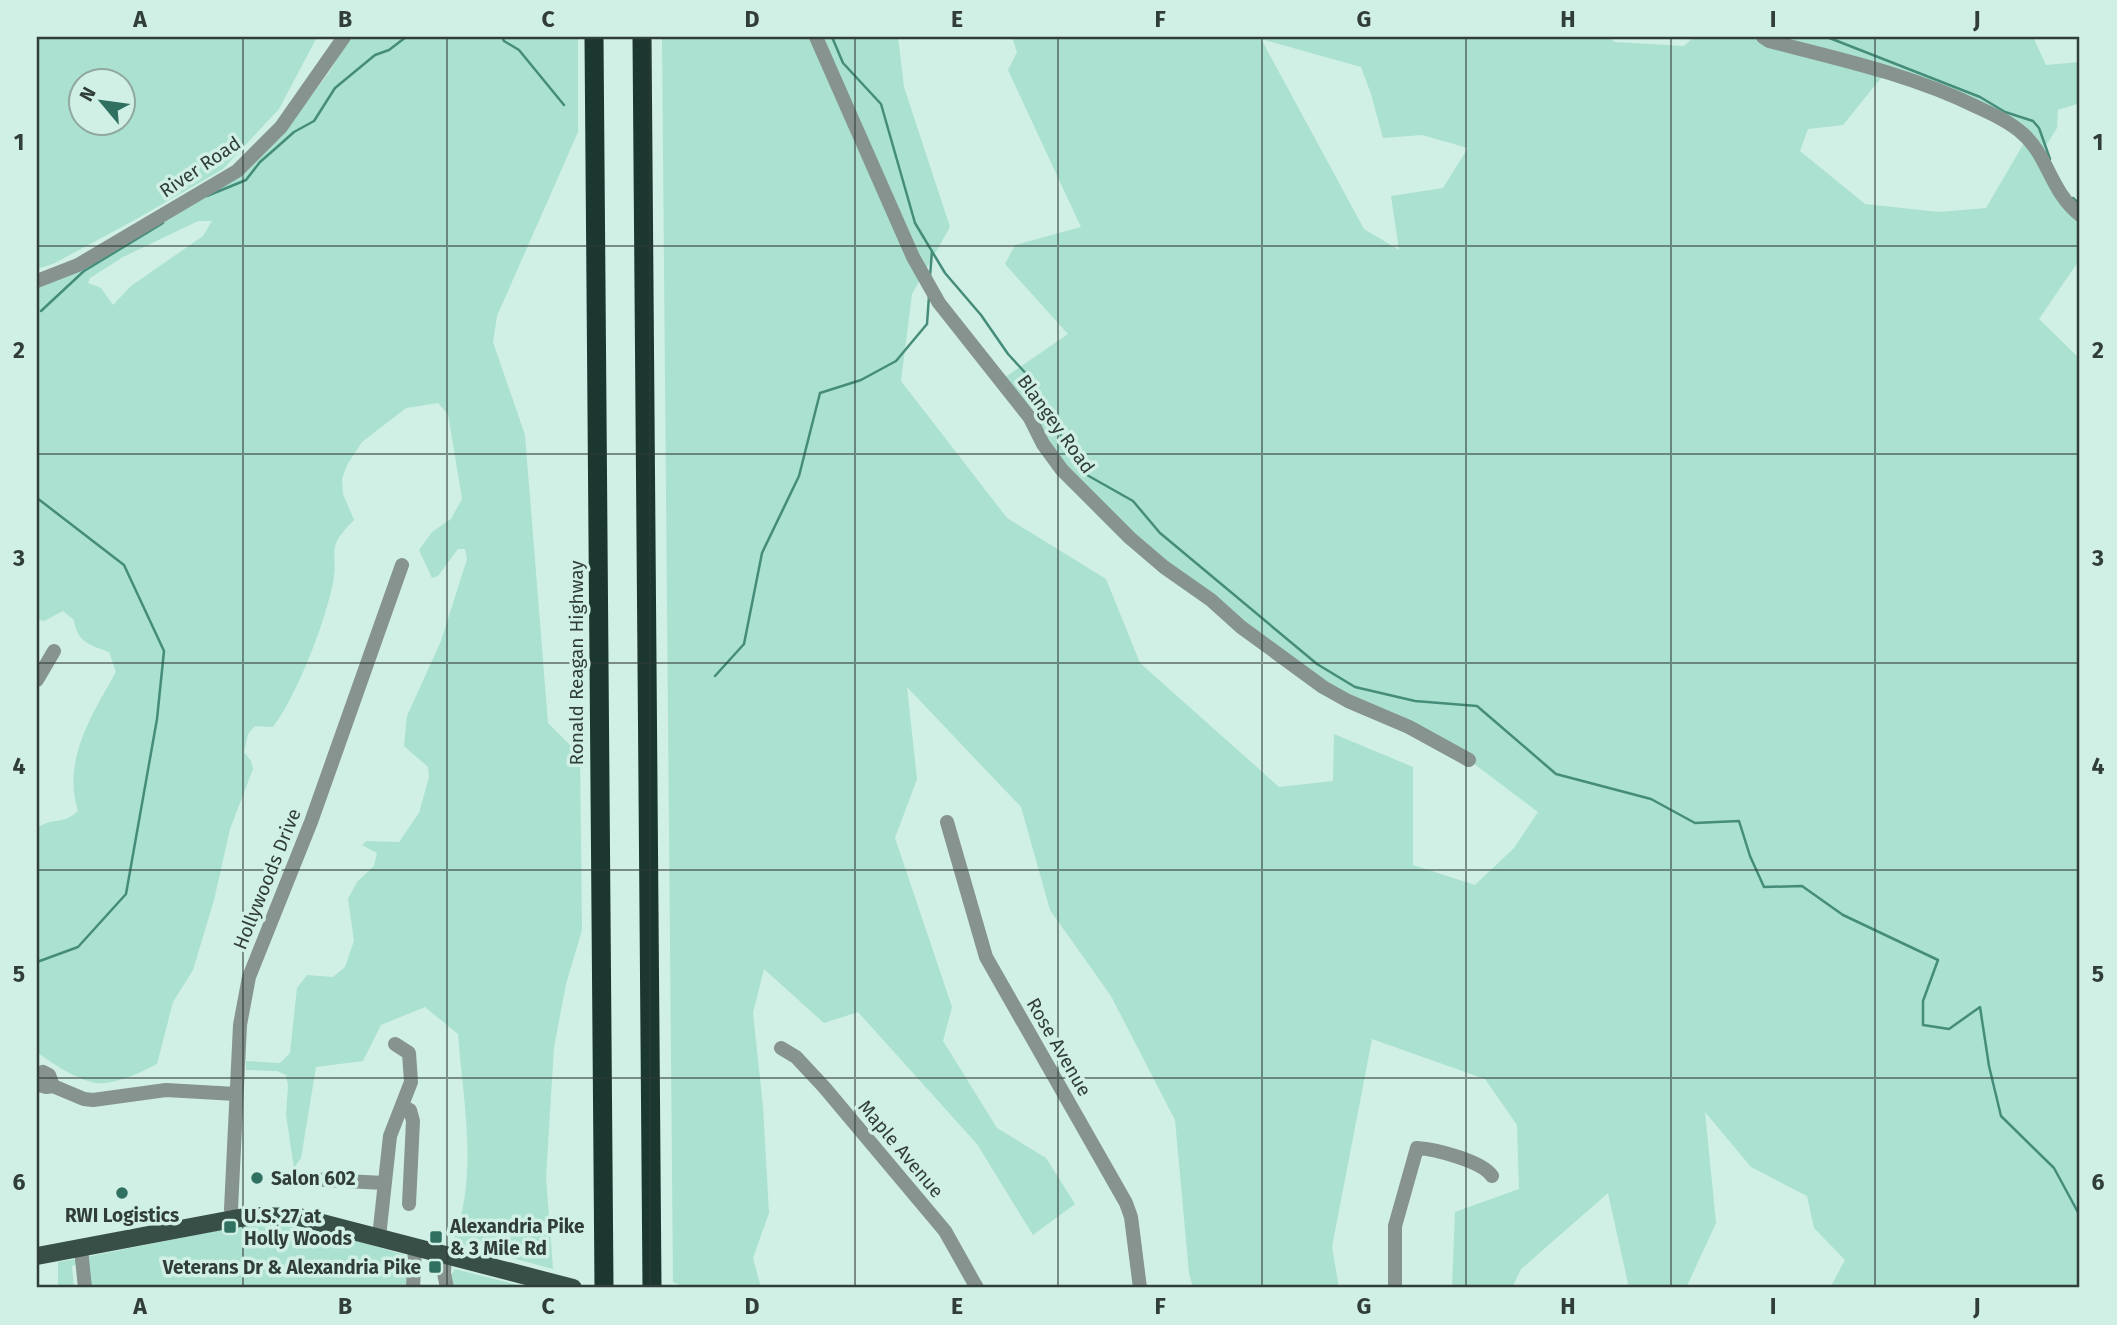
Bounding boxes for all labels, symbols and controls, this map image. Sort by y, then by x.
text: A [132,5,147,33]
text: B [338,5,352,33]
text: C [541,5,555,33]
text: D [745,5,760,33]
text: E [951,5,963,33]
text: F [1154,5,1166,33]
text: G [1357,5,1371,33]
text: H [1560,5,1576,33]
text: I [1770,5,1776,33]
text: J [1972,5,1981,33]
north arrow [66,66,136,136]
text: N [74,83,101,105]
text: 1 [14,128,24,156]
text: 1 [2093,128,2103,156]
street label: River Road [155,132,245,202]
text: 2 [13,336,25,364]
text: 2 [2092,336,2104,364]
street label: Blangey Road [1012,370,1100,478]
text: 3 [12,544,25,572]
text: 3 [2091,544,2104,572]
street label: Ronald Reagan Highway [565,560,588,766]
text: 4 [13,752,26,780]
text: 4 [2092,752,2105,780]
street label: Hollywoods Drive [228,805,306,953]
text: 5 [13,960,25,988]
text: 5 [2092,960,2104,988]
street label: Rose Avenue [1022,994,1096,1100]
street label: Maple Avenue [854,1096,948,1202]
place label: Salon 602 [271,1167,356,1190]
text: 6 [13,1168,26,1196]
text: 6 [2092,1168,2105,1196]
marker: Salon 602 [249,1170,265,1186]
marker: RWI Logistics [114,1185,130,1201]
place label: RWI Logistics [65,1204,179,1227]
place label: U.S. 27 at Holly Woods [244,1205,352,1250]
place label: Alexandria Pike & 3 Mile Rd [449,1215,585,1260]
marker: U.S. 27 at Holly Woods [222,1219,238,1235]
marker: Alexandria Pike & 3 Mile Rd [428,1229,444,1245]
place label: Veterans Dr & Alexandria Pike [162,1256,421,1279]
marker: Veterans Dr & Alexandria Pike [427,1259,443,1275]
text: A [132,1292,147,1320]
text: B [338,1292,352,1320]
text: C [541,1292,555,1320]
text: D [745,1292,760,1320]
text: E [951,1292,963,1320]
text: F [1154,1292,1166,1320]
text: G [1357,1292,1371,1320]
text: H [1560,1292,1576,1320]
text: I [1770,1292,1776,1320]
text: J [1972,1292,1981,1320]

